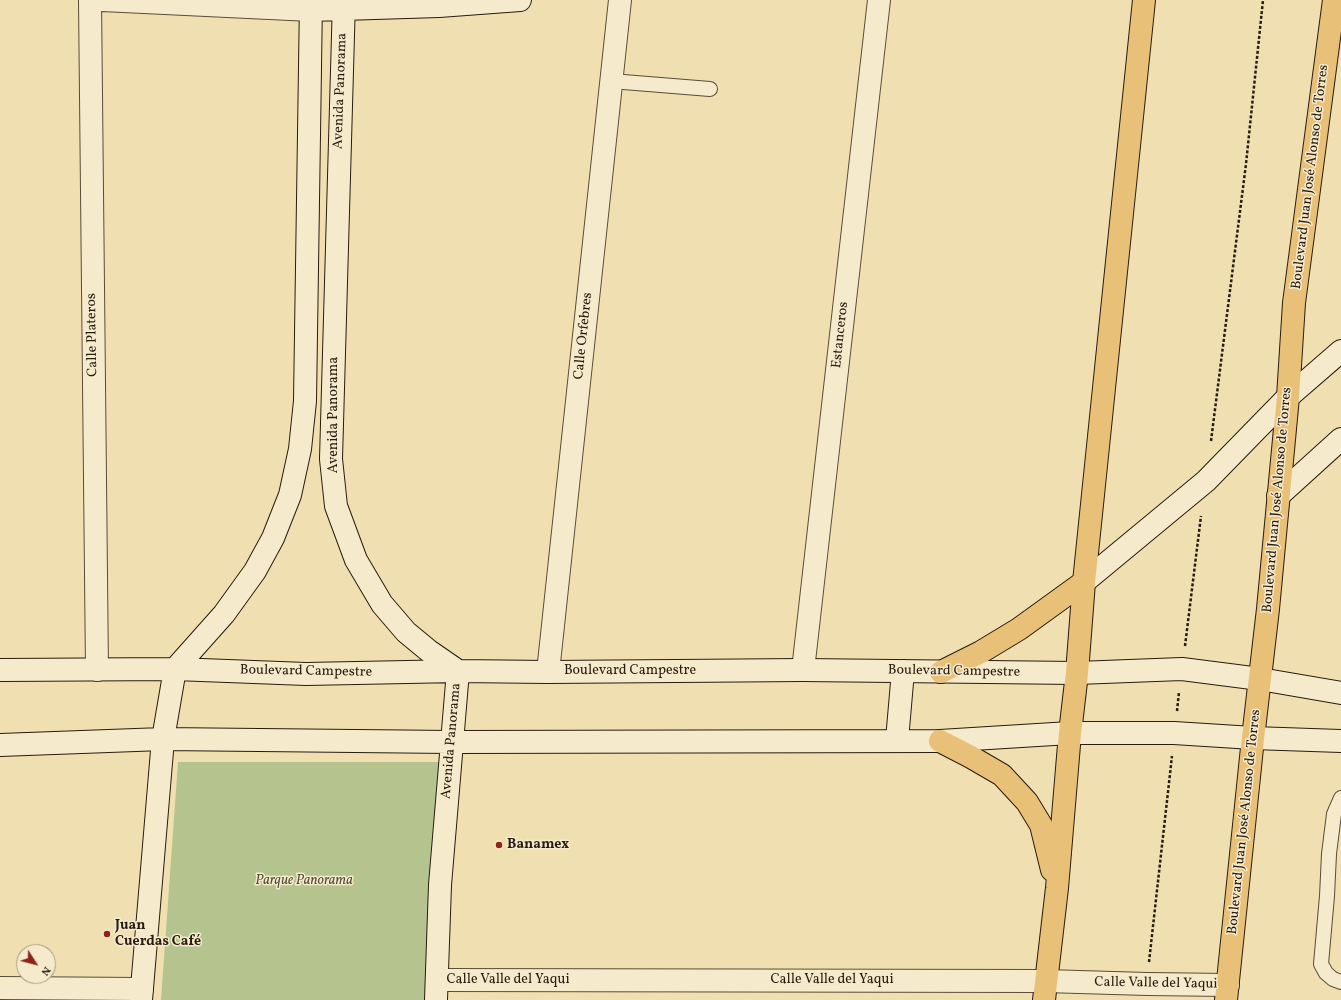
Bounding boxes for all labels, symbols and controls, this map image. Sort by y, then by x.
street label: Avenida Panorama [331,33,351,149]
street label: Boulevard Juan José Alonso de Torres [1289,64,1333,290]
street label: Calle Orfebres [571,292,597,380]
street label: Calle Plateros [84,293,102,377]
street label: Estanceros [829,301,853,369]
street label: Avenida Panorama [326,357,342,473]
street label: Boulevard Juan José Alonso de Torres [1260,387,1296,613]
street label: Boulevard Campestre [240,662,372,682]
street label: Boulevard Campestre [888,662,1020,682]
street label: Boulevard Campestre [564,663,696,679]
street label: Avenida Panorama [439,682,465,800]
street label: Boulevard Juan José Alonso de Torres [1225,709,1265,935]
place label: Banamex [507,837,569,853]
marker: Banamex [494,840,504,850]
park label: Parque Panorama [255,873,353,889]
place label: Juan Cuerdas Café [115,918,201,950]
marker: Juan Cuerdas Café [102,929,112,939]
north arrow [16,944,56,984]
text: N [37,963,54,978]
street label: Calle Valle del Yaqui [446,972,570,988]
street label: Calle Valle del Yaqui [770,972,894,988]
street label: Calle Valle del Yaqui [1094,975,1218,993]

